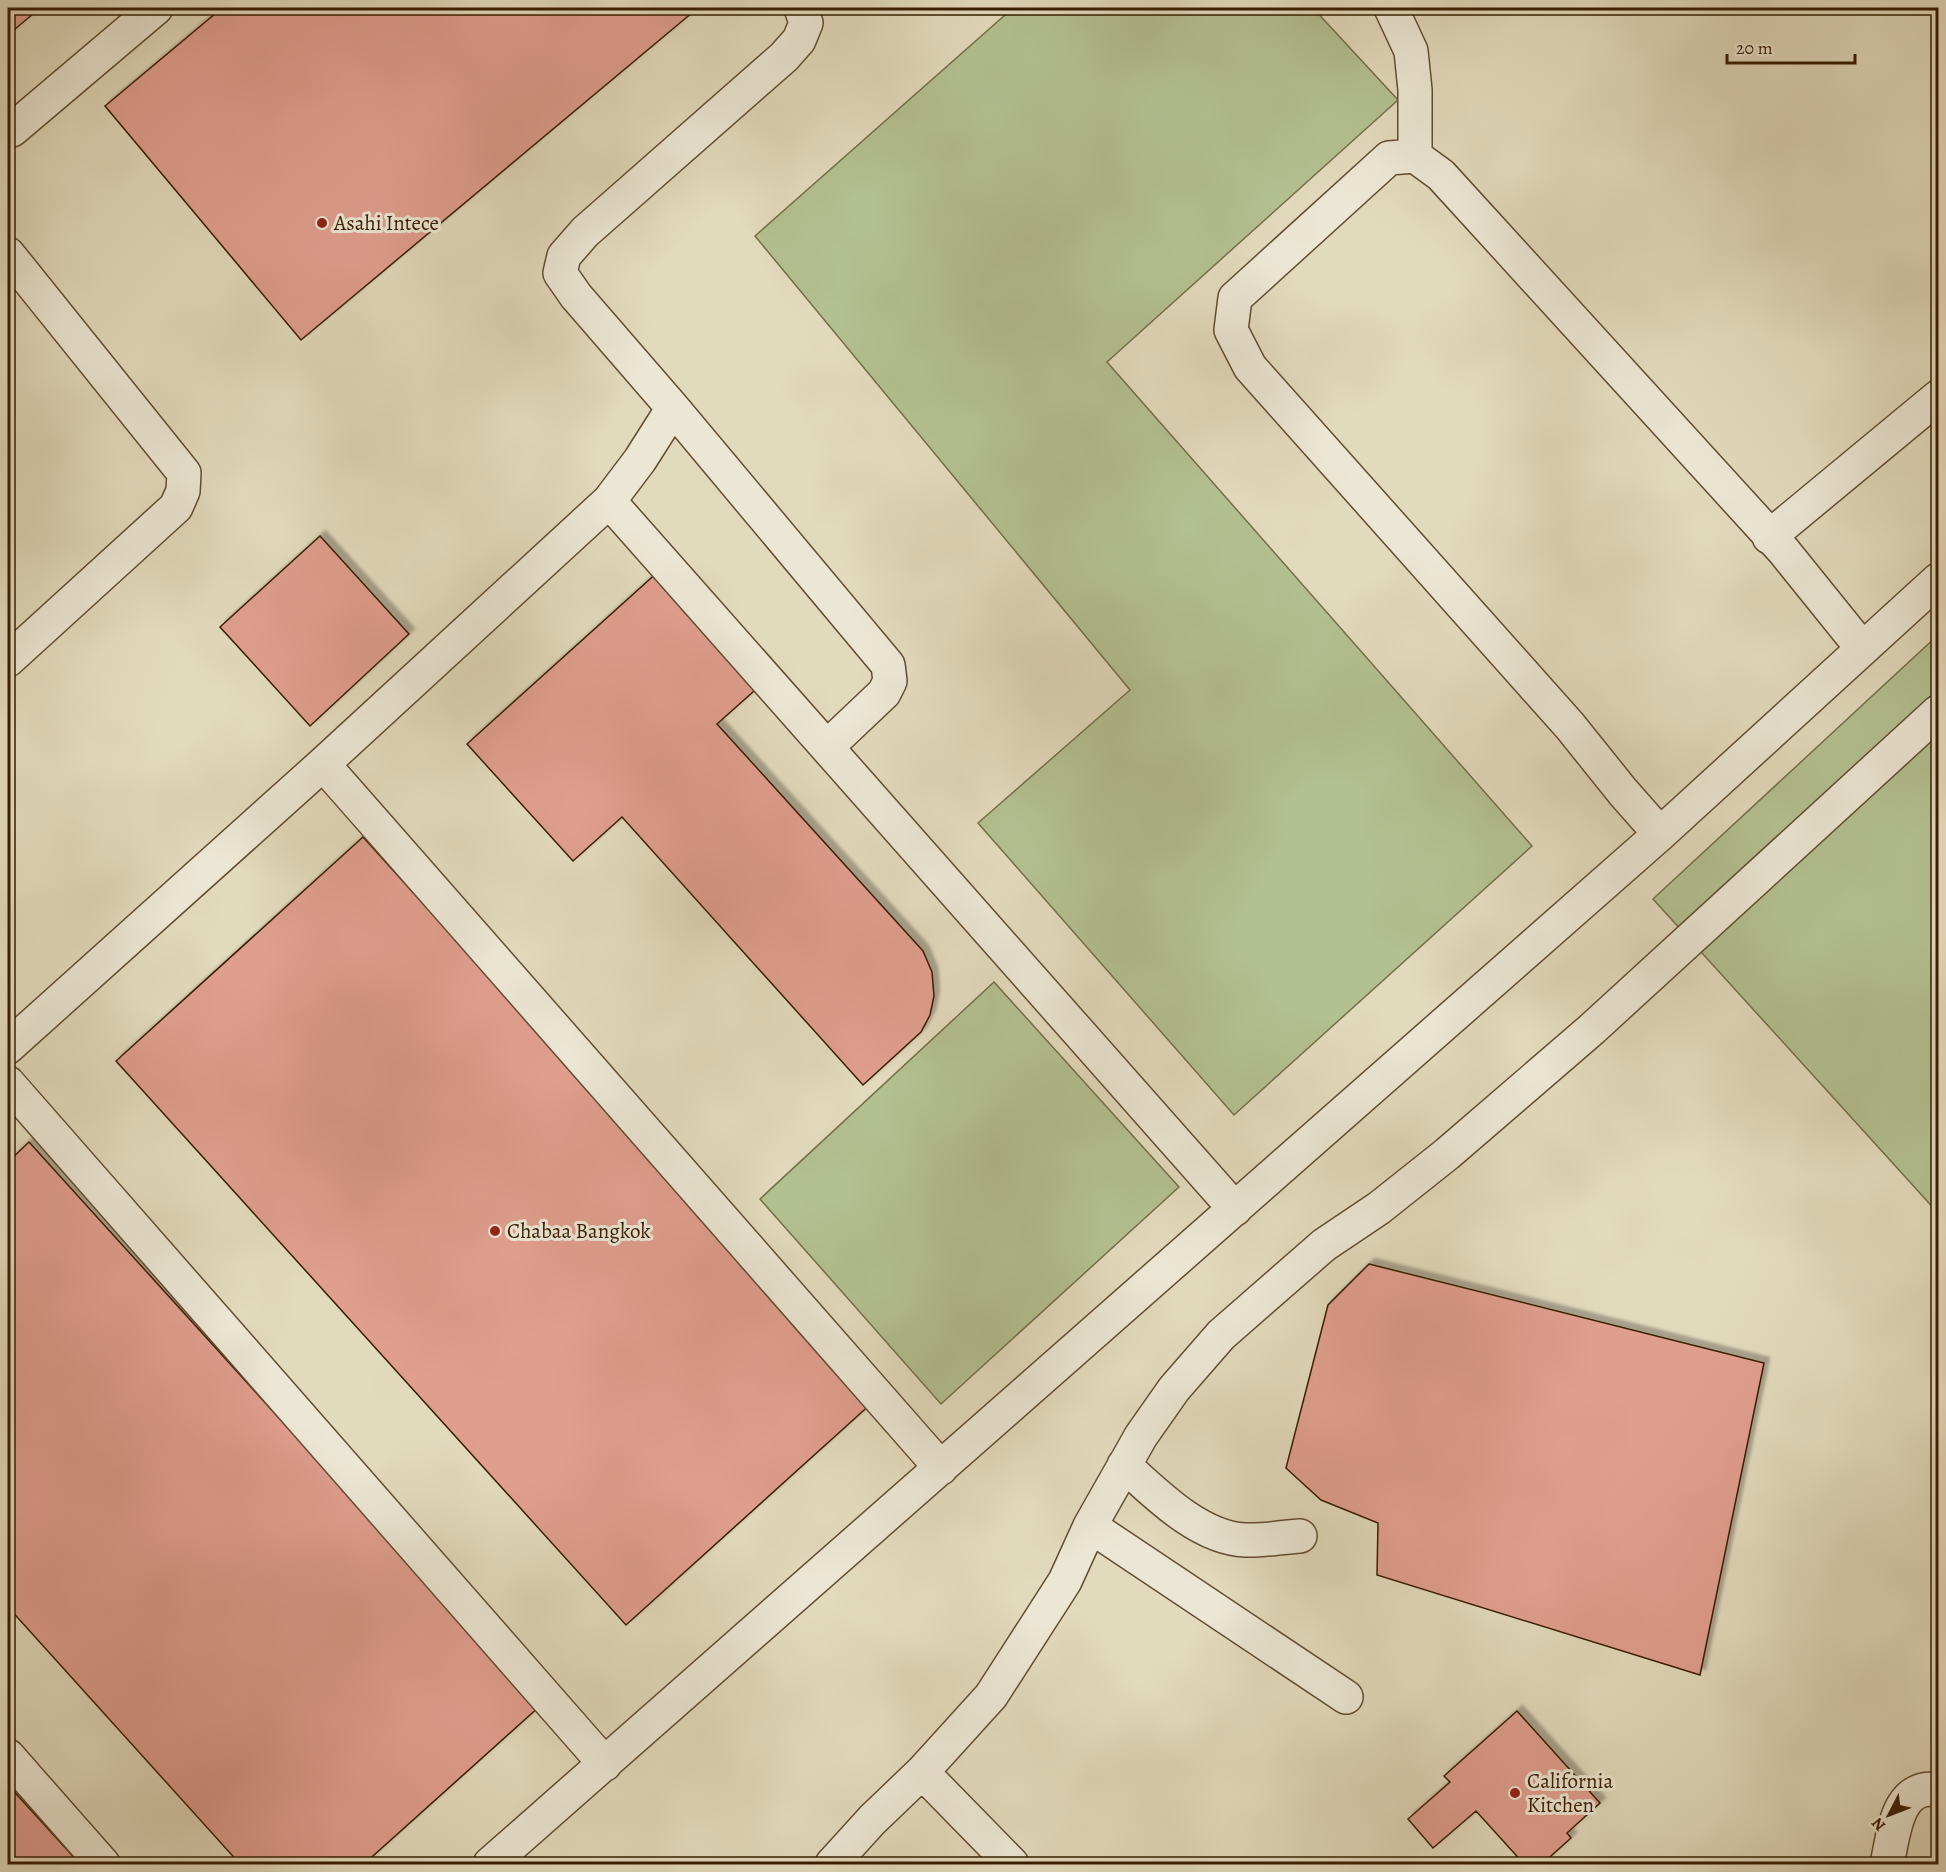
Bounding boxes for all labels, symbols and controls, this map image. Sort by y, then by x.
scale bar [1727,27,1854,65]
text: 20 m [1736,36,1773,60]
place label: Asahi Intece [333,209,439,237]
marker: Asahi Intece [315,216,329,230]
place label: Chabaa Bangkok [507,1217,651,1245]
marker: Chabaa Bangkok [488,1224,502,1238]
place label: California Kitchen [1527,1767,1613,1819]
north arrow [1859,1785,1919,1845]
marker: California Kitchen [1508,1786,1522,1800]
text: N [1866,1812,1891,1836]

